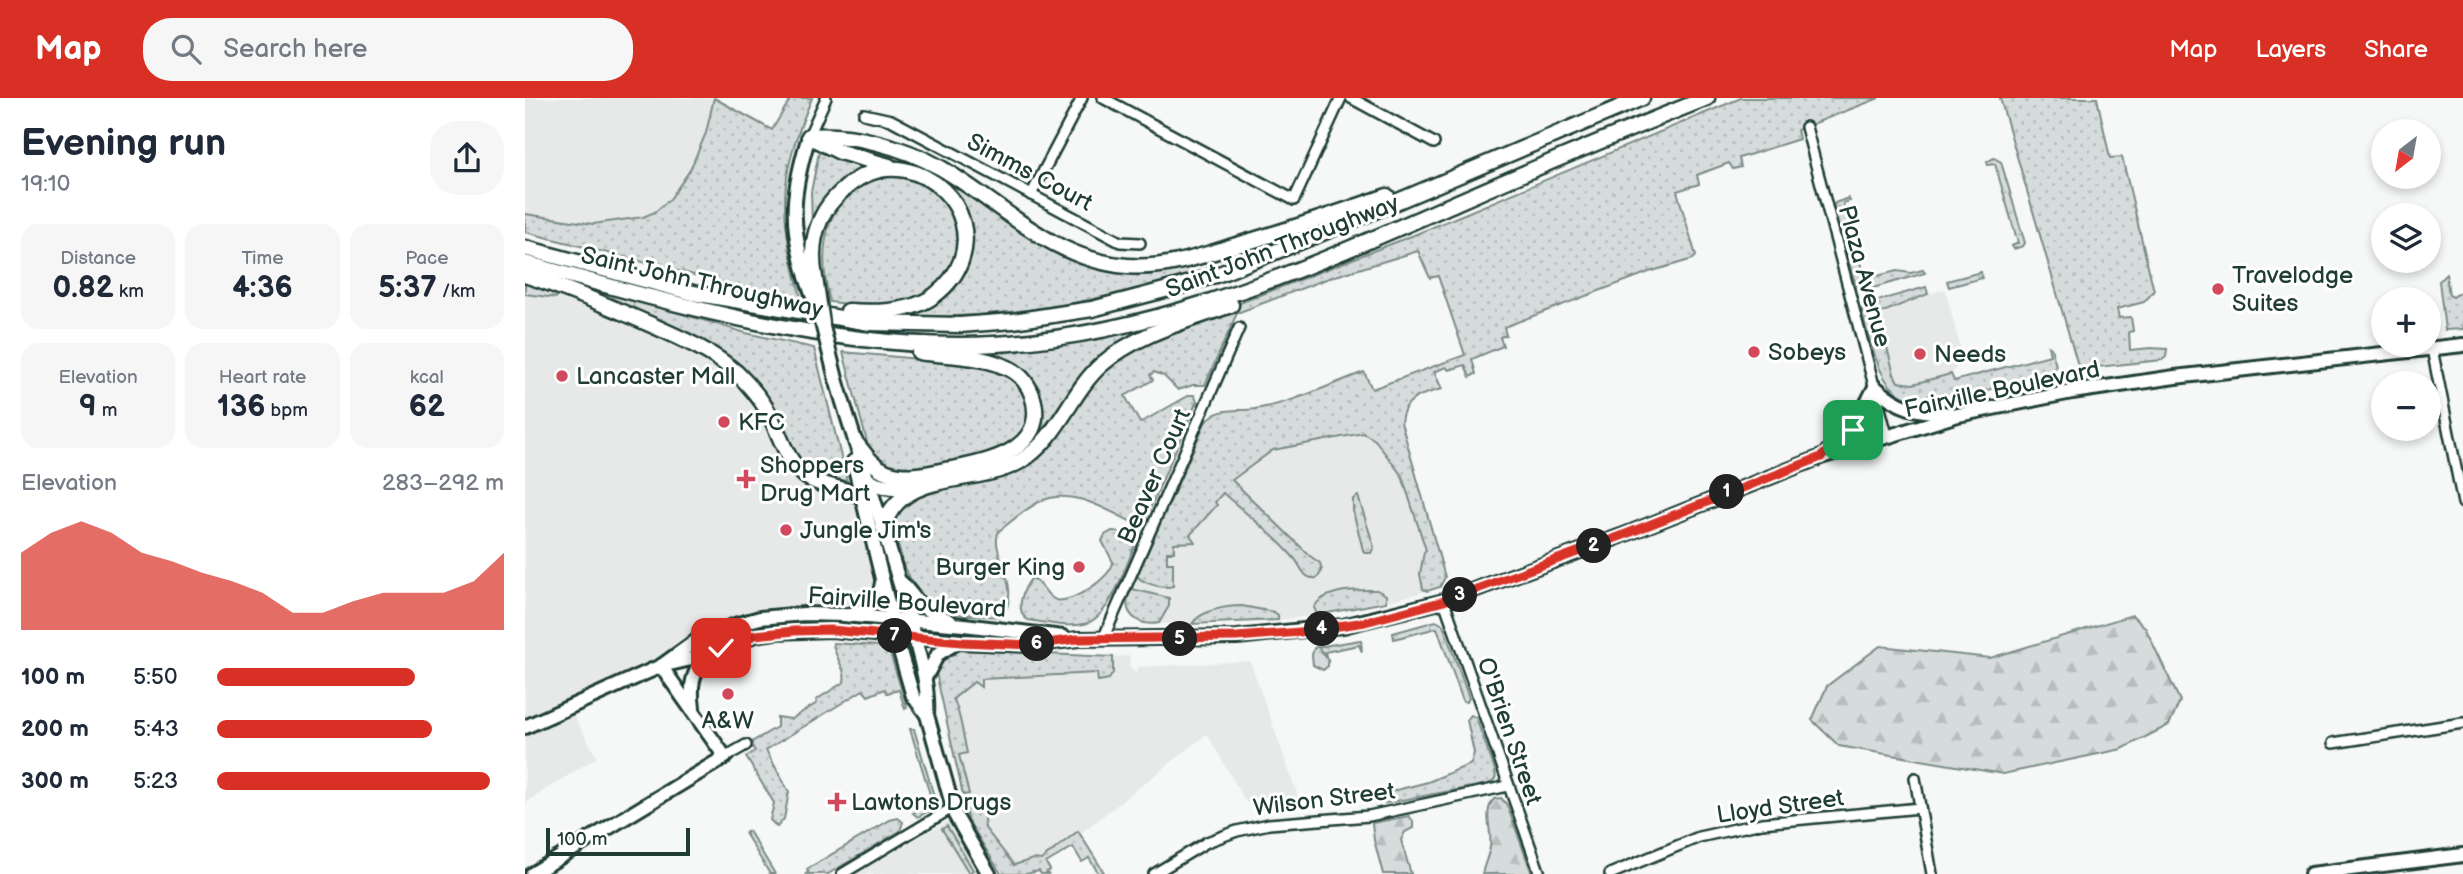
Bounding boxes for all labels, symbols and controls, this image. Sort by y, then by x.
search box [143,18,633,81]
text: Map [35,29,101,69]
icon: search [167,30,205,68]
text: Search here [223,34,367,65]
text: Map [2169,35,2217,64]
text: Layers [2255,35,2326,64]
text: Share [2364,35,2428,64]
north arrow [2371,119,2441,189]
map controls [2371,119,2441,441]
text: Evening run [21,121,226,166]
button: share [430,121,504,195]
street label: Simms Court [962,127,1098,218]
text: 19:10 [21,170,70,198]
street label: Saint John Throughway [1162,189,1403,304]
street label: Plaza Avenue [1832,202,1897,350]
button: layers [2371,203,2441,273]
street label: Saint John Throughway [578,241,826,324]
text: Distance [60,247,136,270]
text: Time [241,247,284,270]
text: Pace [405,247,448,270]
place label: Travelodge Suites [2232,261,2353,318]
text: 0.82 [52,270,114,306]
text: 4:36 [232,270,293,306]
text: 5:37 [378,270,437,306]
text: km [114,280,144,303]
text: /km [437,280,475,303]
marker: Travelodge Suites [2210,281,2226,297]
button: + [2371,287,2441,357]
place label: Sobeys [1768,338,1846,367]
place label: Needs [1934,340,2006,369]
marker: Sobeys [1746,344,1762,360]
marker: Needs [1912,346,1928,362]
street label: Fairville Boulevard [1902,355,2102,424]
place label: Lancaster Mall [576,362,735,391]
text: Elevation [59,366,138,389]
text: Heart rate [219,366,306,389]
text: kcal [410,366,444,389]
marker: Lancaster Mall [554,368,570,384]
button: − [2371,371,2441,441]
text: 9 [79,389,97,425]
text: 136 [217,389,265,425]
text: 62 [409,389,445,425]
text: m [97,399,117,422]
text: bpm [265,399,308,422]
pin [1823,400,1883,460]
street label: Beaver Court [1112,403,1197,548]
place label: KFC [738,408,785,437]
icon: arrive [1834,411,1872,449]
marker: KFC [716,414,732,430]
place label: Shoppers Drug Mart [760,451,871,508]
text: Elevation [21,469,117,497]
text: 283–292 m [382,469,504,497]
marker: Shoppers Drug Mart [738,471,754,487]
pin: 1 [1709,474,1745,510]
text: 1 [1723,480,1731,503]
place label: Jungle Jim's [800,516,932,545]
marker: Jungle Jim's [778,522,794,538]
pin: 2 [1577,528,1611,564]
text: 2 [1588,534,1599,557]
place label: Burger King [935,553,1065,582]
marker: Burger King [1071,559,1087,575]
pin: 3 [1443,578,1478,612]
street label: Fairville Boulevard [807,581,1007,624]
text: 3 [1454,583,1465,606]
pin: 4 [1305,612,1339,646]
text: 4 [1316,617,1327,640]
pin [691,618,751,678]
pin: 7 [877,618,913,654]
pin: 5 [1163,622,1197,656]
text: 7 [889,624,900,647]
pin: 6 [1019,626,1055,662]
text: 5 [1174,627,1185,650]
icon: check [702,629,740,667]
text: 6 [1031,632,1042,655]
street label: O'Brien Street [1471,654,1549,809]
text: 100 m [21,663,85,691]
text: 5:50 [133,663,178,691]
marker: A&W [720,686,736,702]
place label: A&W [702,706,754,735]
text: 200 m [21,715,89,743]
text: 5:43 [133,715,179,743]
text: 300 m [21,767,89,795]
text: 5:23 [133,767,178,795]
street label: Wilson Street [1251,776,1397,823]
street label: Lloyd Street [1715,783,1846,830]
place label: Lawtons Drugs [851,788,1011,817]
marker: Lawtons Drugs [829,794,845,810]
scale bar [546,825,689,857]
text: 100 m [557,828,608,851]

